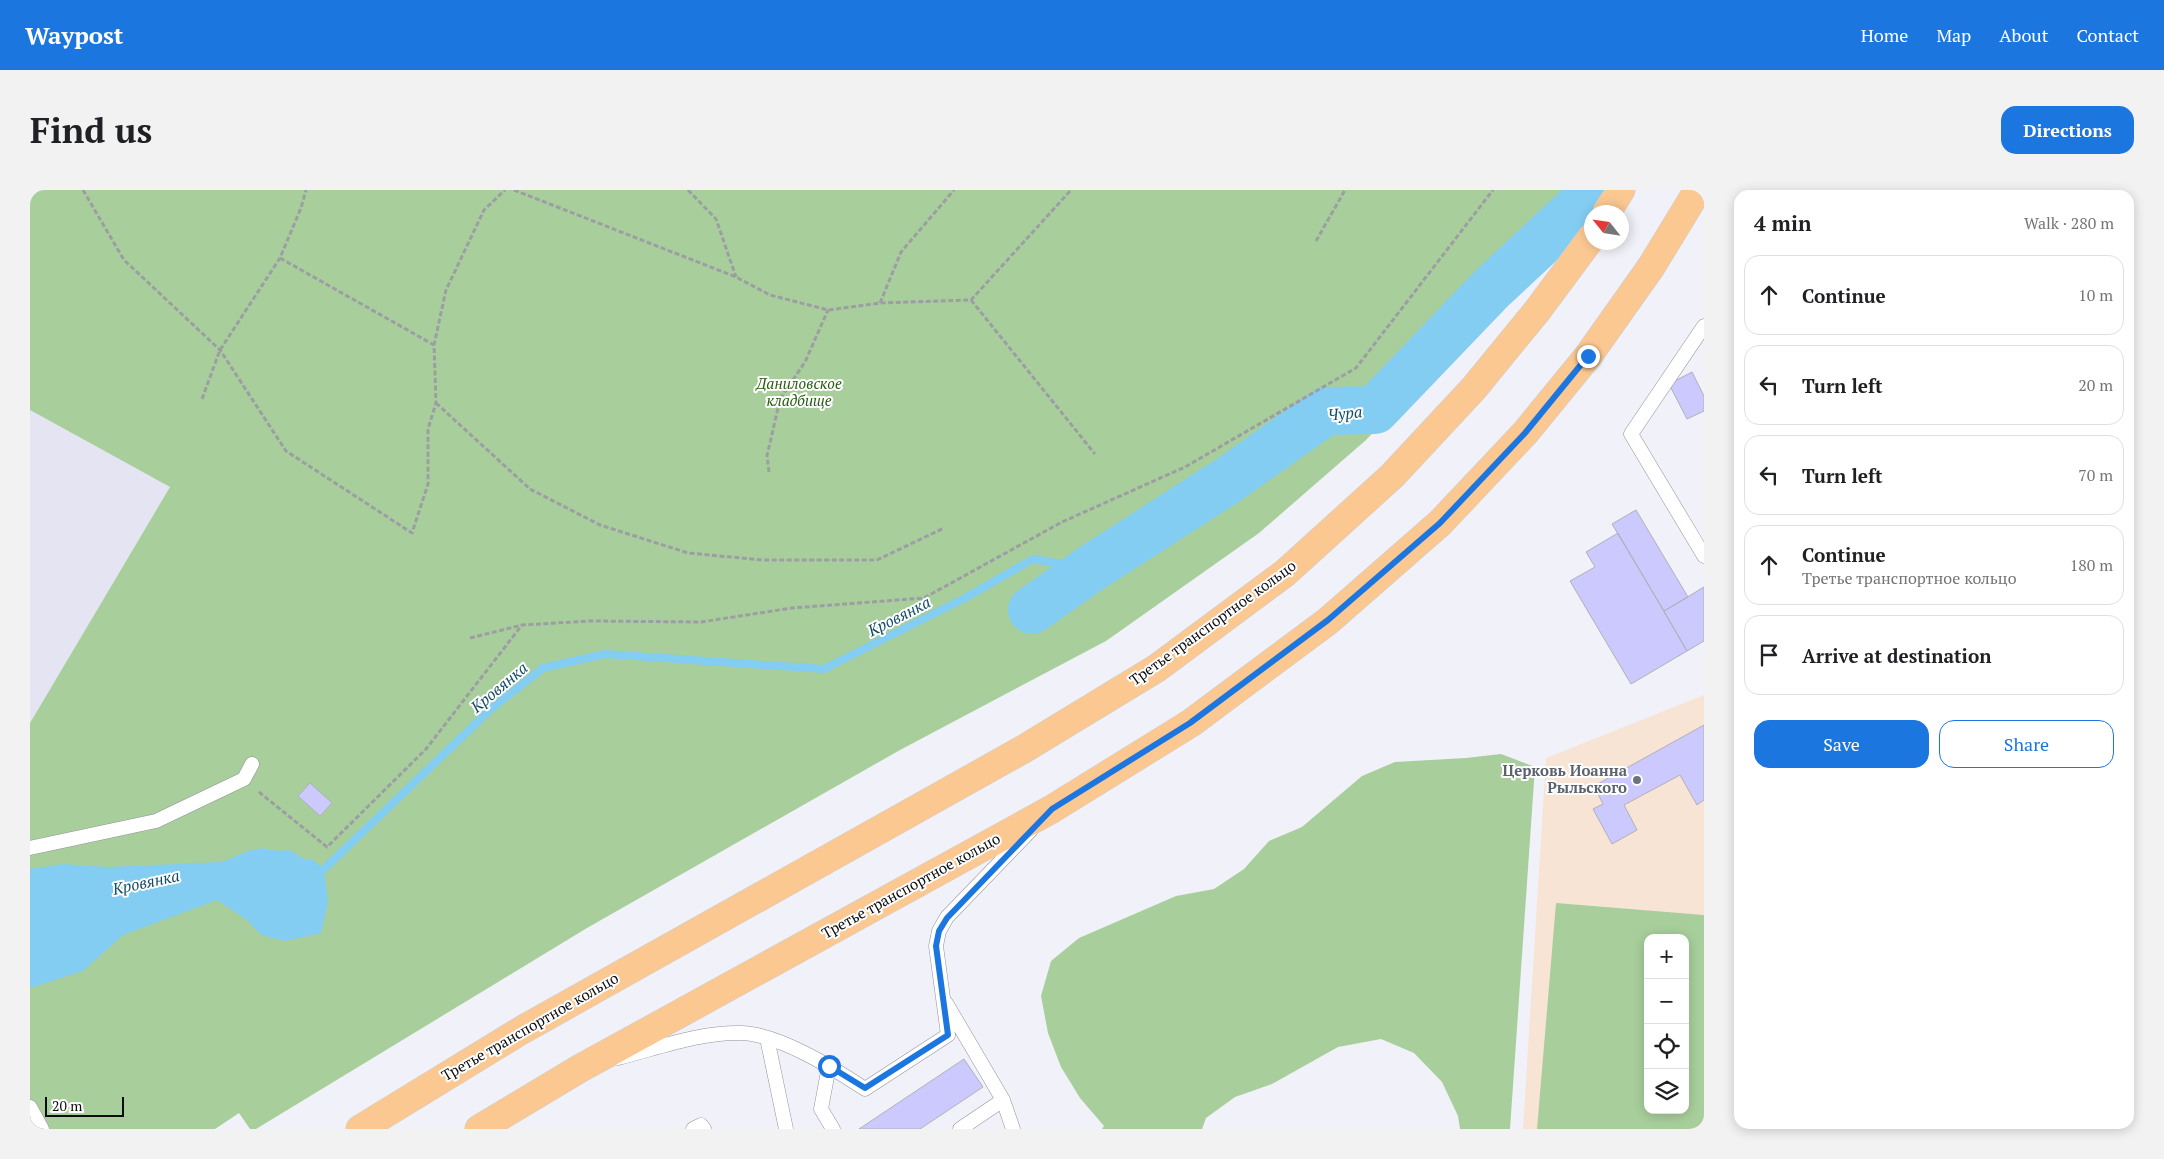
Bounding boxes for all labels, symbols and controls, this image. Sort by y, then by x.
text: Waypost [25,19,123,51]
text: Home [1861,23,1908,47]
text: Map [1936,23,1971,47]
text: About [1999,23,2048,47]
text: Contact [2076,23,2139,47]
button: Directions [2001,106,2134,154]
text: Find us [30,107,152,153]
north arrow [1584,205,1629,250]
text: 4 min [1754,209,1811,237]
text: Walk · 280 m [2024,212,2114,234]
icon: ahead [1755,281,1783,309]
text: Continue [1802,283,1886,308]
text: 10 m [2078,284,2113,306]
route end [1577,345,1600,368]
icon: left [1755,371,1783,399]
park label: Даниловское кладбище [755,373,842,410]
text: Turn left [1802,373,1883,398]
text: 20 m [2078,374,2113,396]
water label: Чура [1327,400,1363,426]
icon: left [1755,461,1783,489]
text: Turn left [1802,463,1883,488]
text: 70 m [2078,464,2113,486]
text: Continue [1802,542,1886,567]
icon: ahead [1755,551,1783,579]
text: 180 m [2070,554,2113,576]
street label: Третье транспортное кольцо [1125,555,1300,689]
text: Третье транспортное кольцо [1802,567,2017,589]
water label: Кровянка [863,591,934,642]
icon: arrive [1755,641,1783,669]
text: Arrive at destination [1802,643,1991,668]
water label: Кровянка [465,657,532,718]
button: Save [1754,720,1929,768]
button: Share [1939,720,2114,768]
place label: Церковь Иоанна Рыльского [1502,760,1628,797]
marker: Церковь Иоанна Рыльского [1631,774,1643,786]
street label: Третье транспортное кольцо [818,828,1003,943]
water label: Кровянка [110,864,182,900]
map controls [1644,934,1689,1114]
button: + [1644,934,1689,979]
street label: Третье транспортное кольцо [437,967,622,1085]
button: − [1644,979,1689,1024]
button: locate [1644,1024,1689,1069]
route start [818,1055,841,1078]
button: layers [1644,1069,1689,1114]
scale bar [45,1094,124,1117]
text: 20 m [52,1096,82,1115]

